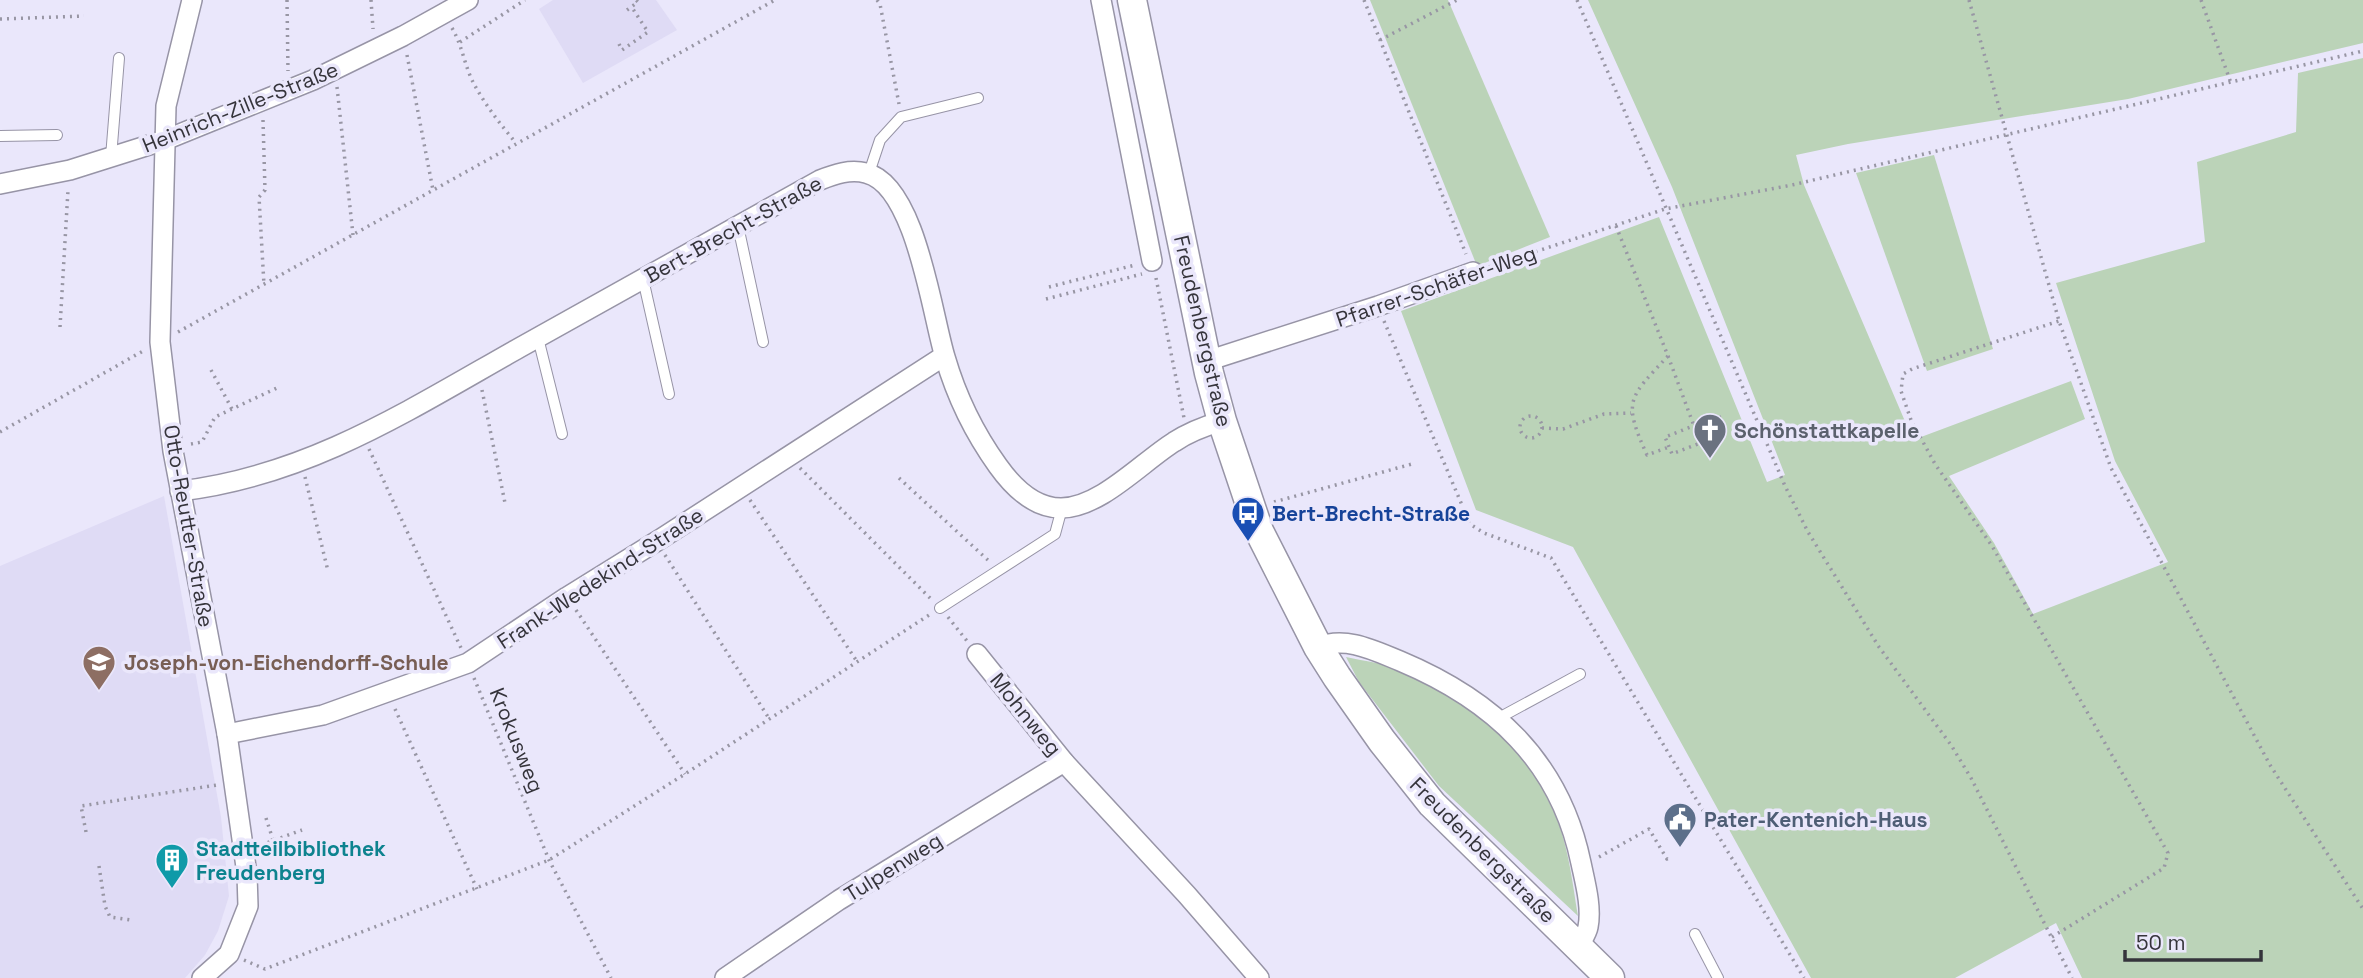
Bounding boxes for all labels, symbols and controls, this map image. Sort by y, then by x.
street label: Heinrich-Zille-Straße [138,55,342,159]
street label: Bert-Brecht-Straße [640,169,826,289]
street label: Freudenbergstraße [1168,233,1238,429]
street label: Pfarrer-Schäfer-Weg [1332,239,1540,333]
church icon: Schönstattkapelle [1691,411,1729,460]
place label: Schönstattkapelle [1734,417,1919,444]
street label: Otto-Reutter-Straße [158,423,220,629]
bus stop icon: Bert-Brecht-Straße [1229,494,1267,543]
place label: Bert-Brecht-Straße [1272,500,1470,527]
street label: Frank-Wedekind-Straße [492,501,708,655]
school or university icon: Joseph-von-Eichendorff-Schule [80,643,118,692]
place label: Joseph-von-Eichendorff-Schule [124,649,449,676]
street label: Mohnweg [984,667,1068,761]
street label: Krokusweg [484,684,550,796]
street label: Freudenbergstraße [1404,771,1562,929]
public building icon: Pater-Kentenich-Haus [1661,800,1699,849]
place label: Pater-Kentenich-Haus [1704,806,1928,833]
street label: Tulpenweg [839,826,947,908]
place label: Stadtteilbibliothek Freudenberg [196,835,386,886]
building icon: Stadtteilbibliothek Freudenberg [153,841,191,890]
scale bar [2125,918,2262,962]
text: 50 m [2136,929,2186,956]

